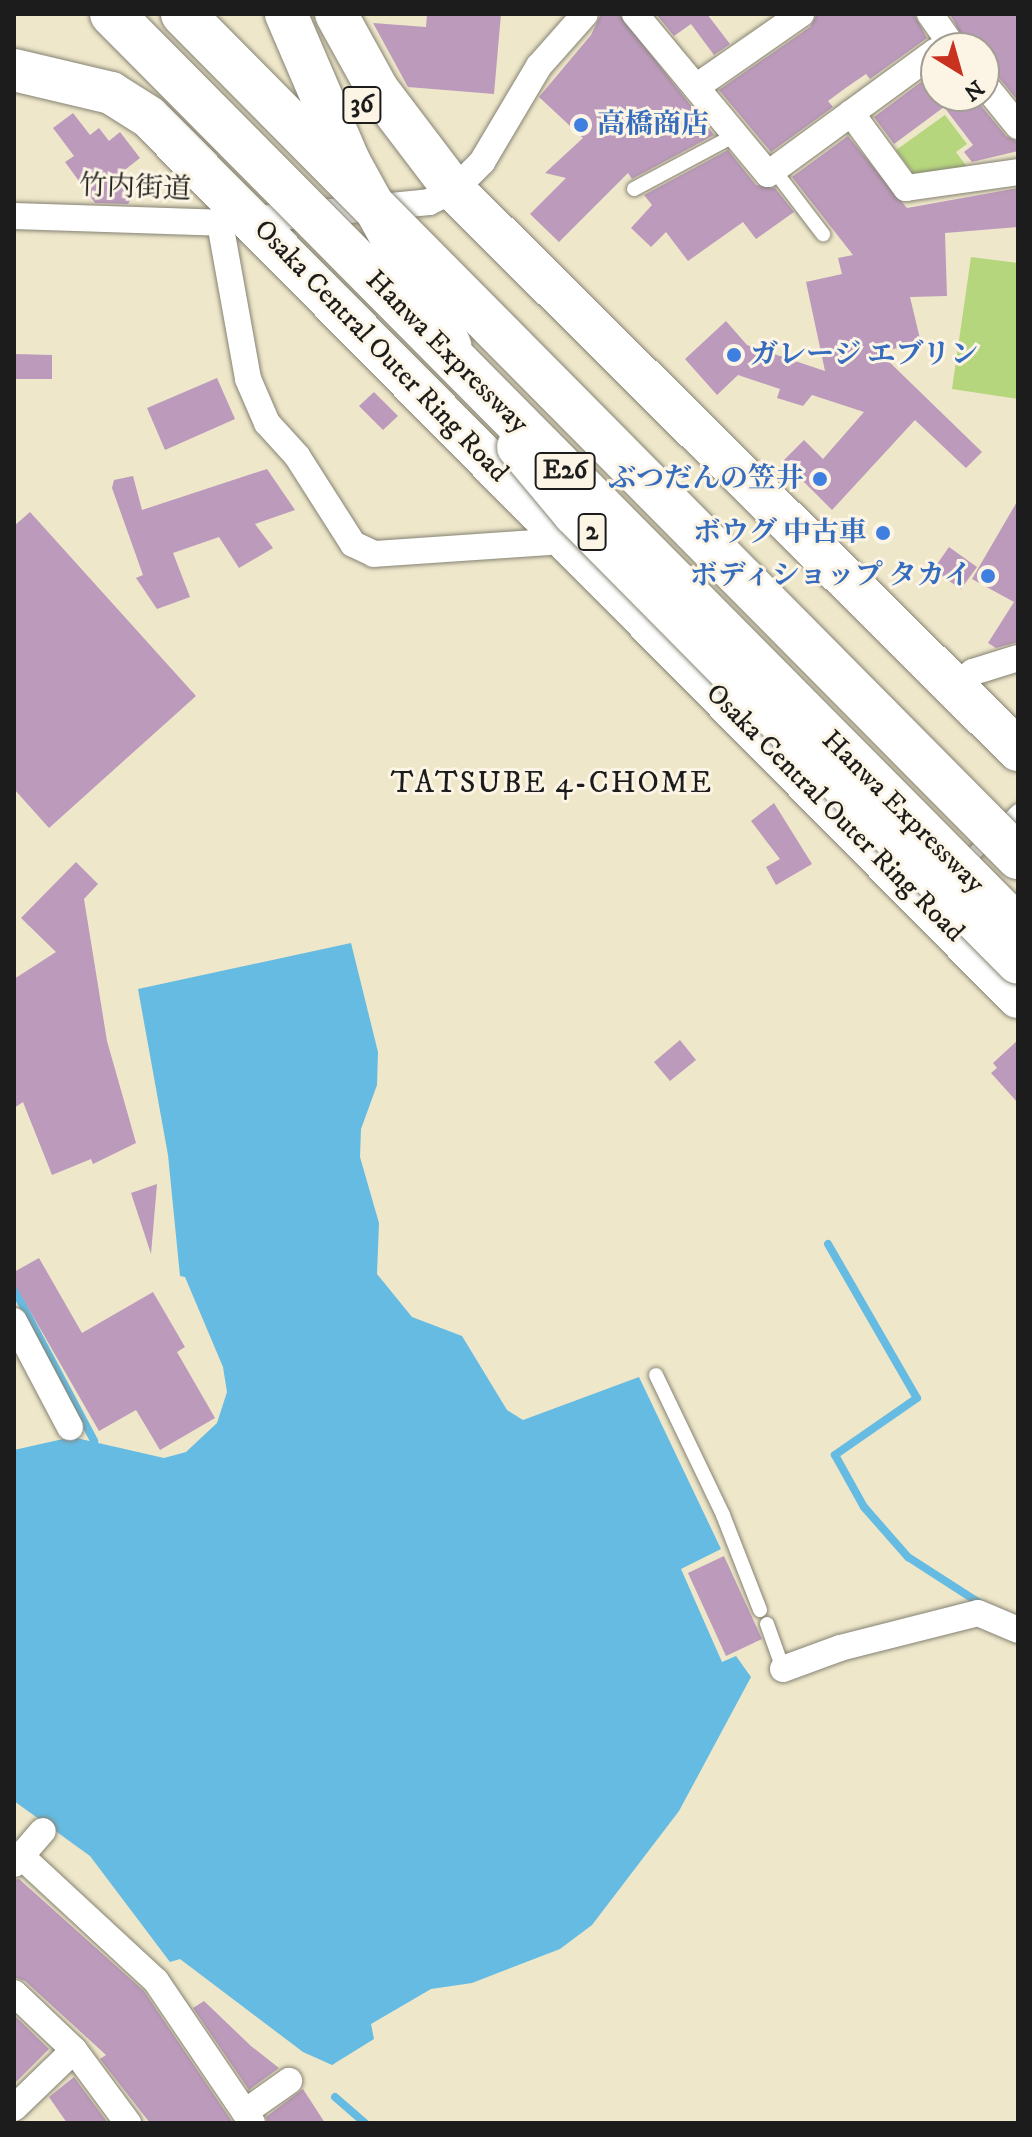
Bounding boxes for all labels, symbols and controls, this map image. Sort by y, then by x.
north arrow [920,32,1000,112]
text: N [958,74,989,106]
road number: 36 [342,83,382,127]
place label: 高橋商店 [597,108,709,142]
marker: 高橋商店 [572,116,590,134]
street label: 竹内街道 [78,169,192,207]
street label: Osaka Central Outer Ring Road [247,213,515,489]
street label: Hanwa Expressway [358,263,536,441]
place label: ガレージ エブリン [750,338,980,372]
marker: ガレージ エブリン [725,346,743,364]
road number: E26 [533,449,597,493]
place label: ぶつだんの笠井 [608,462,804,496]
marker: ぶつだんの笠井 [811,470,829,488]
road number: 2 [576,510,608,554]
place label: ボウグ 中古車 [693,516,867,550]
marker: ボウグ 中古車 [874,524,892,542]
place label: ボディショップ タカイ [686,559,972,593]
marker: ボディショップ タカイ [979,567,997,585]
street label: Osaka Central Outer Ring Road [699,677,971,949]
street label: Hanwa Expressway [814,723,992,901]
district label: TATSUBE 4-CHOME [391,766,713,802]

